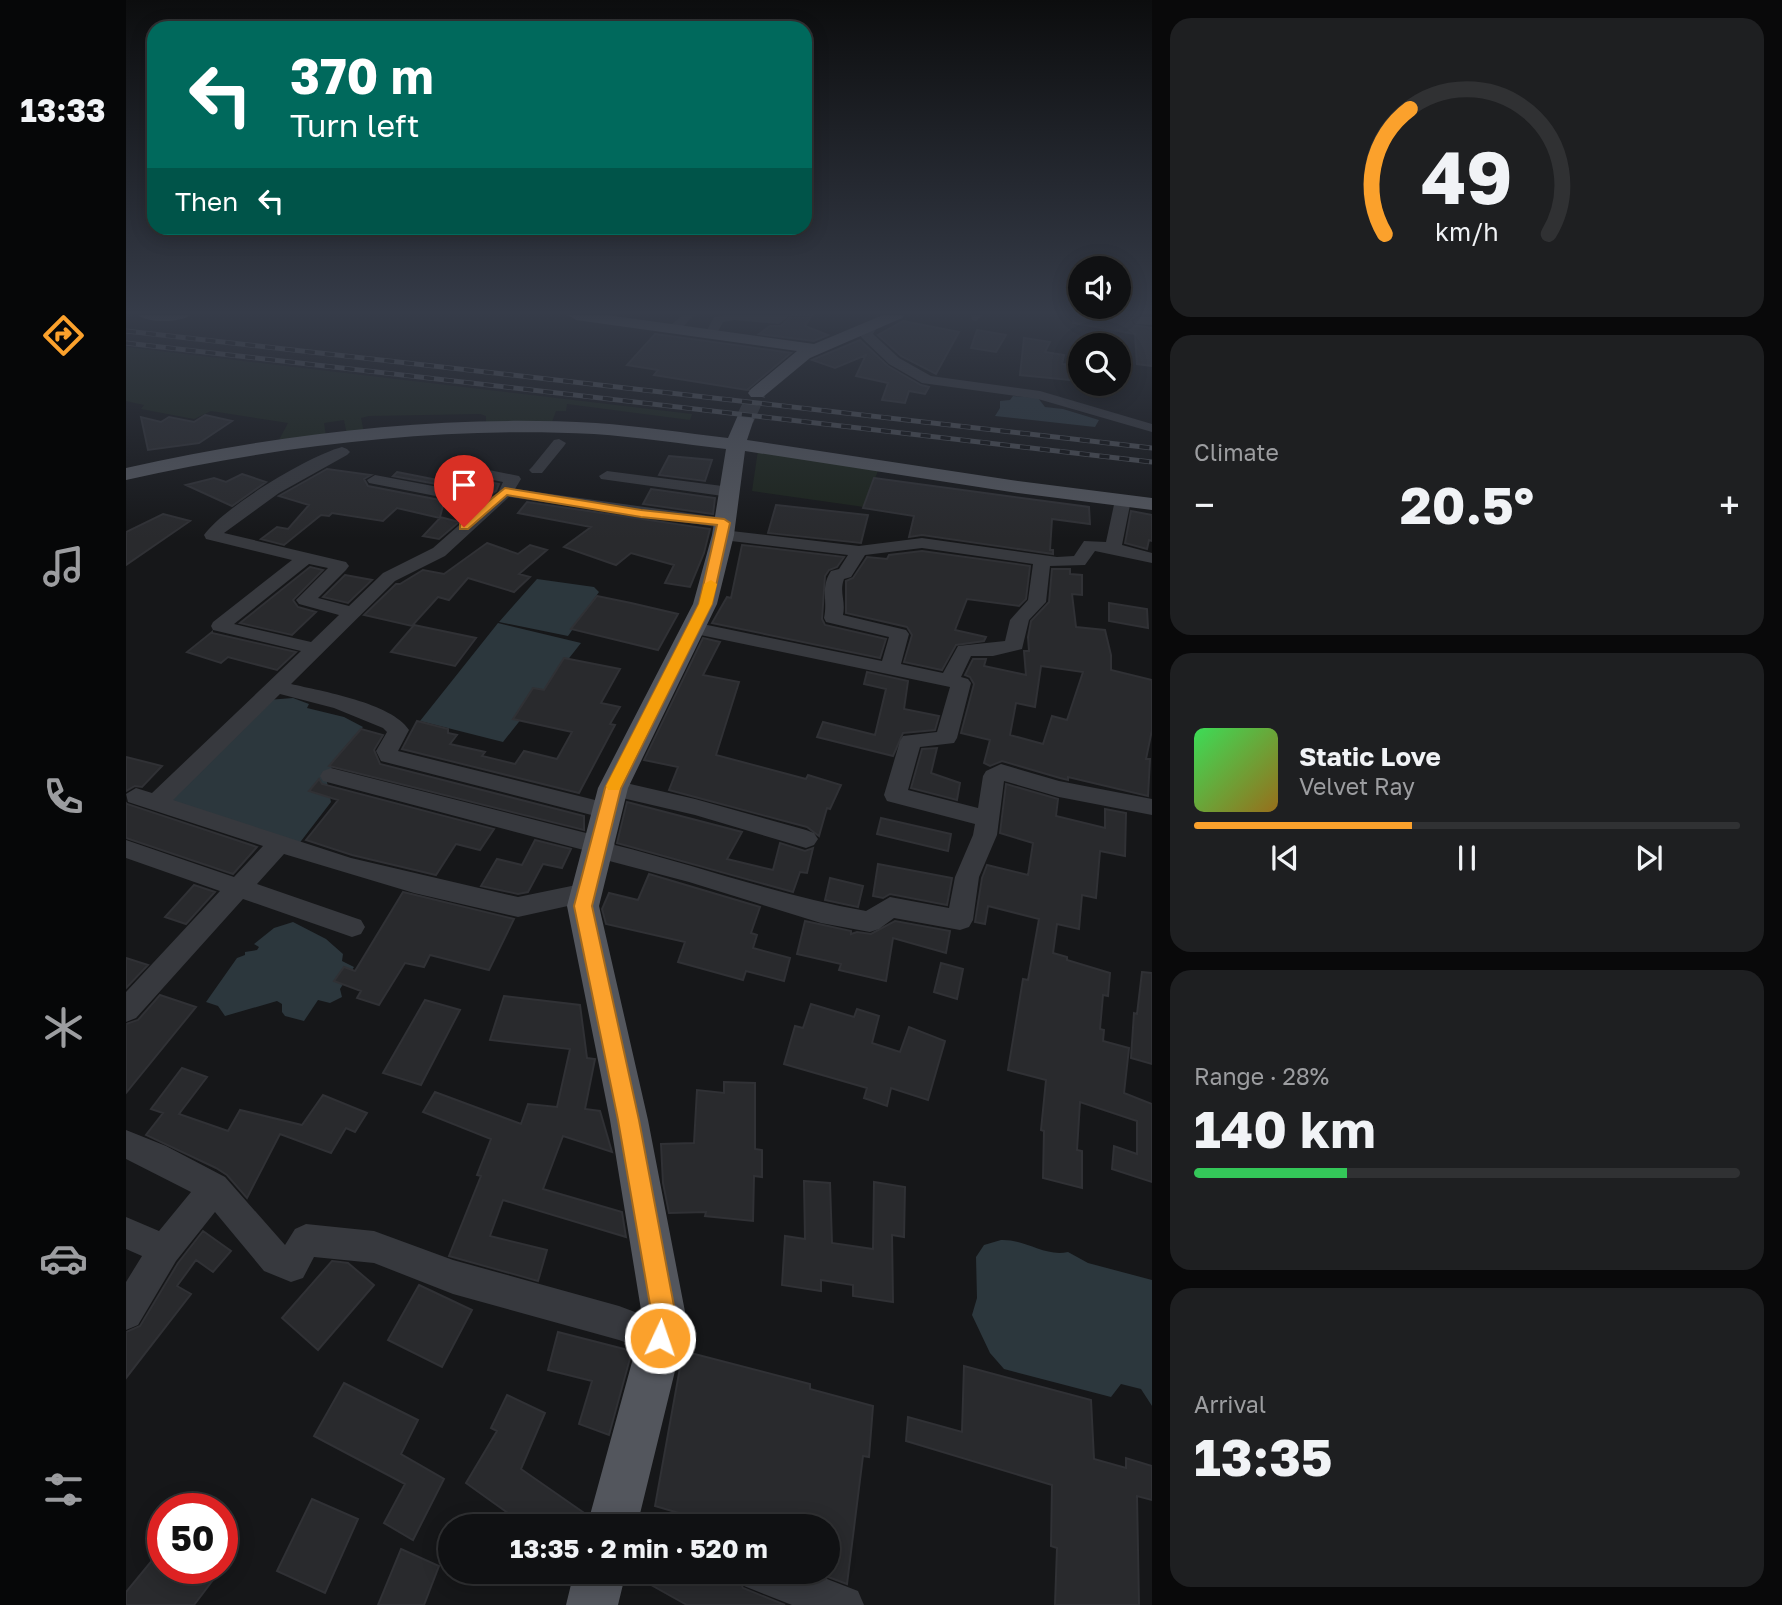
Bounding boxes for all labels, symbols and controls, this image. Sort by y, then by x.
text: 370 m [290,46,434,105]
icon: left [175,49,266,140]
text: 13:33 [20,91,106,129]
text: Turn left [290,106,419,144]
text: 49 [1421,133,1513,220]
icon: left [252,182,290,220]
text: Then [175,186,238,217]
text: km/h [1435,216,1499,247]
map controls [1068,256,1131,396]
button: sound [1068,256,1131,319]
icon: directions [39,311,88,360]
button: search [1068,333,1131,396]
text: Climate [1194,438,1279,466]
pin [434,455,494,527]
icon: arrive [445,466,483,504]
text: 20.5° [1400,473,1534,535]
text: − [1194,482,1215,527]
text: + [1719,482,1740,527]
icon: music [39,542,88,591]
text: Static Love [1299,741,1441,772]
icon: phone [39,772,88,821]
text: Velvet Ray [1299,772,1415,800]
icon: previous [1266,839,1304,877]
icon: pause [1448,839,1486,877]
icon: next [1630,839,1668,877]
icon: climate [39,1003,88,1052]
text: Range · 28% [1194,1062,1329,1090]
text: 140 km [1194,1097,1376,1159]
icon: car [39,1234,88,1283]
position arrow [623,1301,697,1375]
text: Arrival [1194,1390,1266,1418]
text: 13:35 [1194,1425,1333,1487]
icon: filters [39,1465,88,1514]
speed limit sign: 50 [147,1493,238,1584]
text: 13:35 · 2 min · 520 m [510,1533,768,1564]

